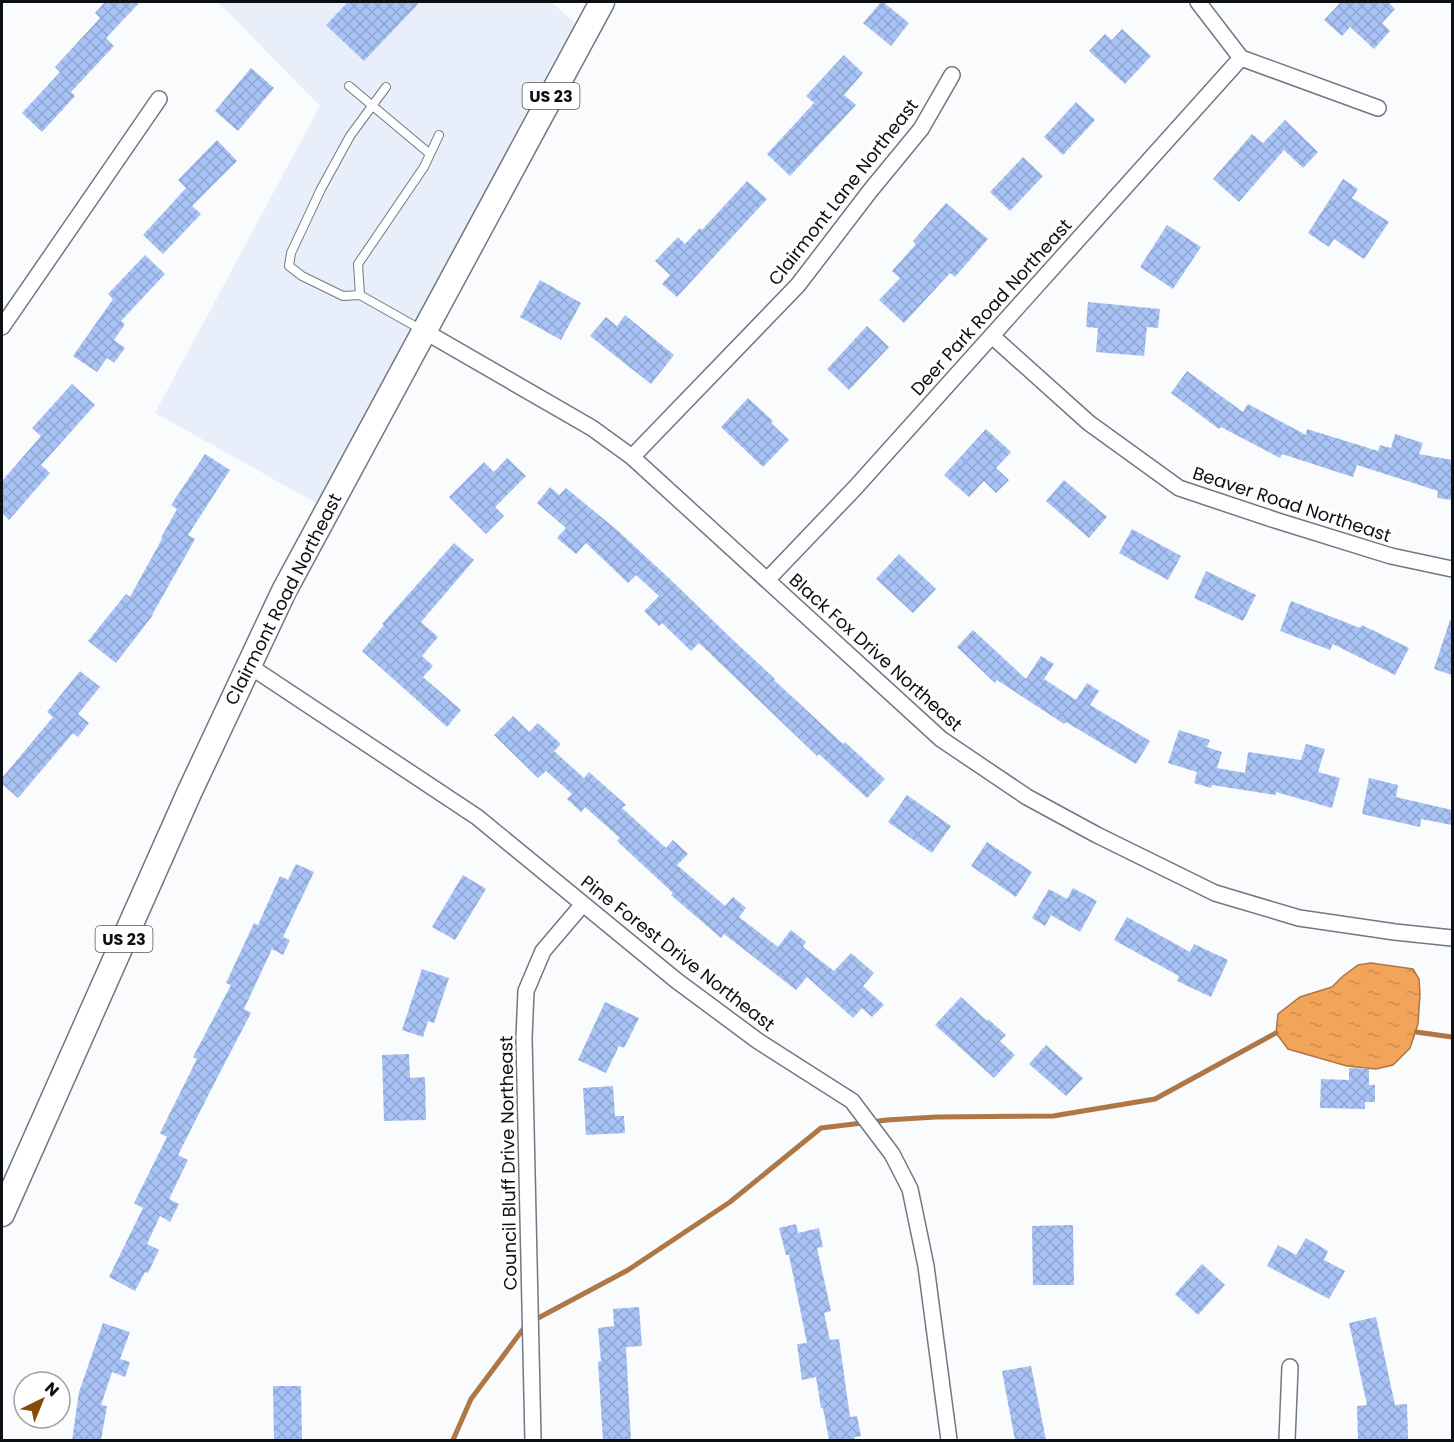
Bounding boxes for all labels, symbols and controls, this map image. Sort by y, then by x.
road number: US 23 [522,83,580,109]
street label: Clairmont Lane Northeast [762,94,924,290]
street label: Deer Park Road Northeast [905,213,1077,401]
street label: Beaver Road Northeast [1190,460,1394,548]
street label: Clairmont Road Northeast [219,489,347,709]
street label: Black Fox Drive Northeast [784,567,968,737]
street label: Pine Forest Drive Northeast [576,869,780,1037]
road number: US 23 [96,926,152,952]
street label: Council Bluff Drive Northeast [493,1035,523,1291]
north arrow [12,1370,72,1430]
text: N [40,1377,64,1402]

